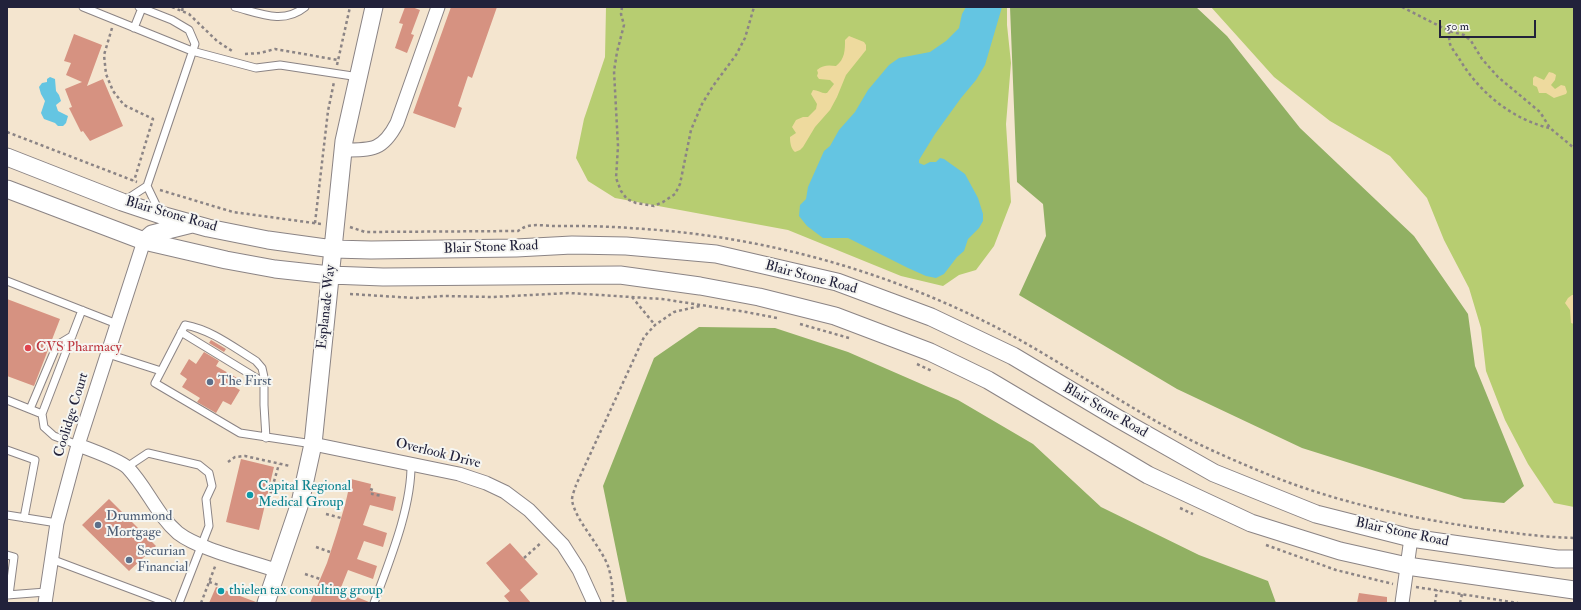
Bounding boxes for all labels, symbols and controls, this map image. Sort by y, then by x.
scale bar [1441,12,1538,38]
text: 50 m [1446,19,1469,34]
street label: Blair Stone Road [123,194,219,236]
street label: Blair Stone Road [443,238,539,258]
street label: Blair Stone Road [763,258,859,298]
street label: Esplanade Way [314,264,340,350]
place label: CVS Pharmacy [36,340,122,356]
marker: CVS Pharmacy [23,343,33,353]
street label: Coolidge Court [51,371,93,459]
place label: The First [218,374,271,390]
marker: The First [205,377,215,387]
street label: Blair Stone Road [1060,380,1150,442]
street label: Overlook Drive [394,435,482,473]
place label: Capital Regional Medical Group [258,479,351,512]
marker: Capital Regional Medical Group [245,490,255,500]
place label: Drummond Mortgage [106,509,172,542]
street label: Blair Stone Road [1354,515,1450,551]
marker: Drummond Mortgage [93,520,103,530]
place label: Securian Financial [137,544,188,576]
marker: Securian Financial [124,555,134,565]
place label: thielen tax consulting group [229,583,383,599]
marker: thielen tax consulting group [216,586,226,596]

